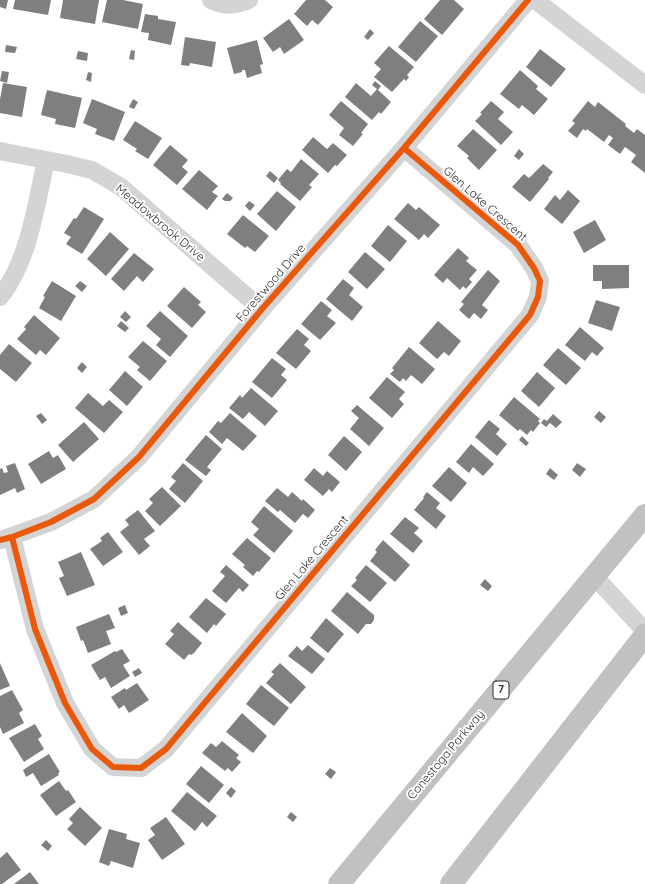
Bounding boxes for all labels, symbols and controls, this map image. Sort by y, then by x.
street label: Glen Lake Crescent [440,164,530,244]
street label: Meadowbrook Drive [112,181,208,265]
street label: Forestwood Drive [233,241,309,325]
street label: Glen Lake Crescent [272,513,352,603]
road number: 7 [493,681,509,699]
street label: Conestoga Parkway [404,707,488,803]

